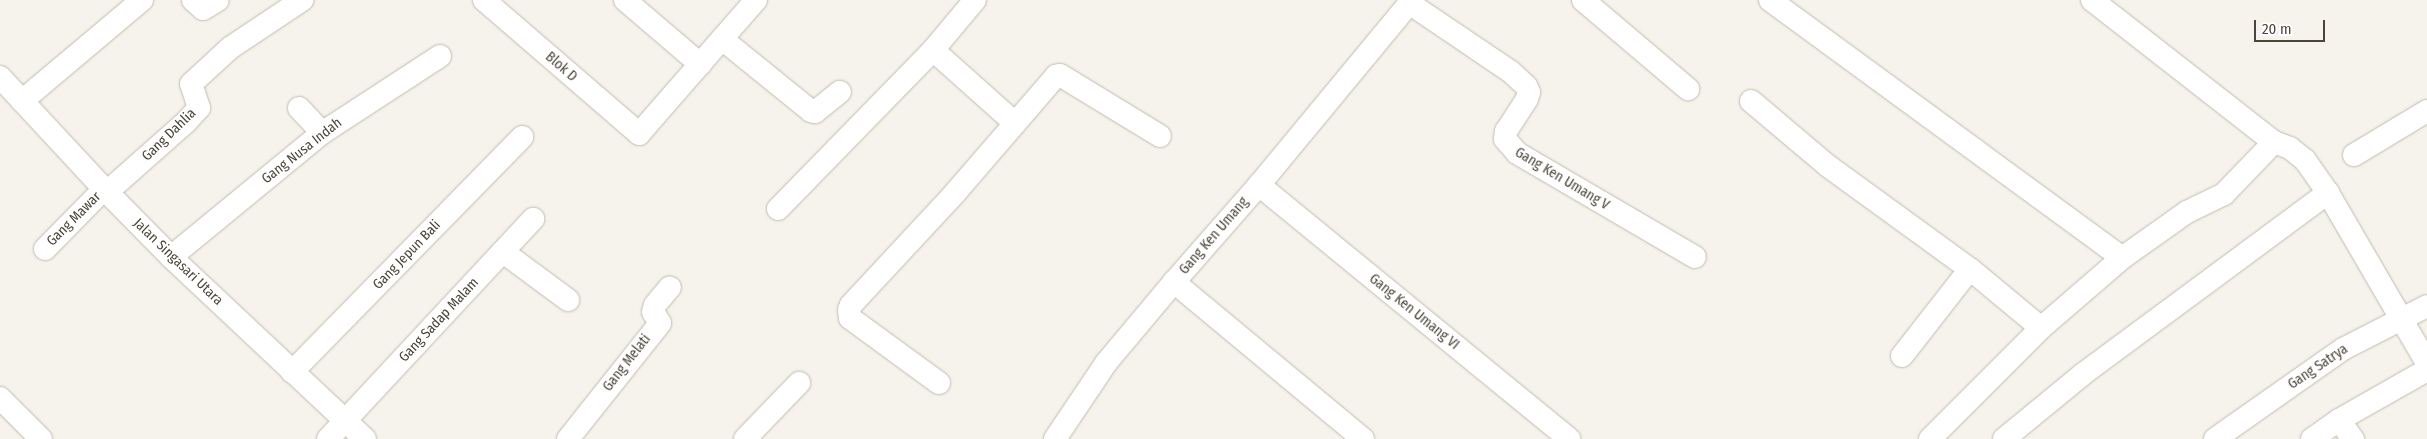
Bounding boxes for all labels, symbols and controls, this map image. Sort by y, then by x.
scale bar [2257,10,2328,42]
text: 20 m [2262,20,2292,38]
street label: Blok D [542,49,580,85]
street label: Gang Dahlia [139,105,199,165]
street label: Gang Nusa Indah [259,115,345,187]
street label: Gang Ken Umang V [1512,144,1612,214]
street label: Gang Mawar [43,188,105,250]
street label: Gang Ken Umang [1176,194,1252,278]
street label: Jalan Singasari Utara [130,215,226,309]
street label: Gang Jepun Bali [370,217,444,293]
street label: Gang Ken Umang VI [1366,271,1462,353]
street label: Gang Sadap Malam [396,274,482,366]
street label: Gang Melati [600,331,654,395]
street label: Gang Satrya [2285,341,2351,393]

